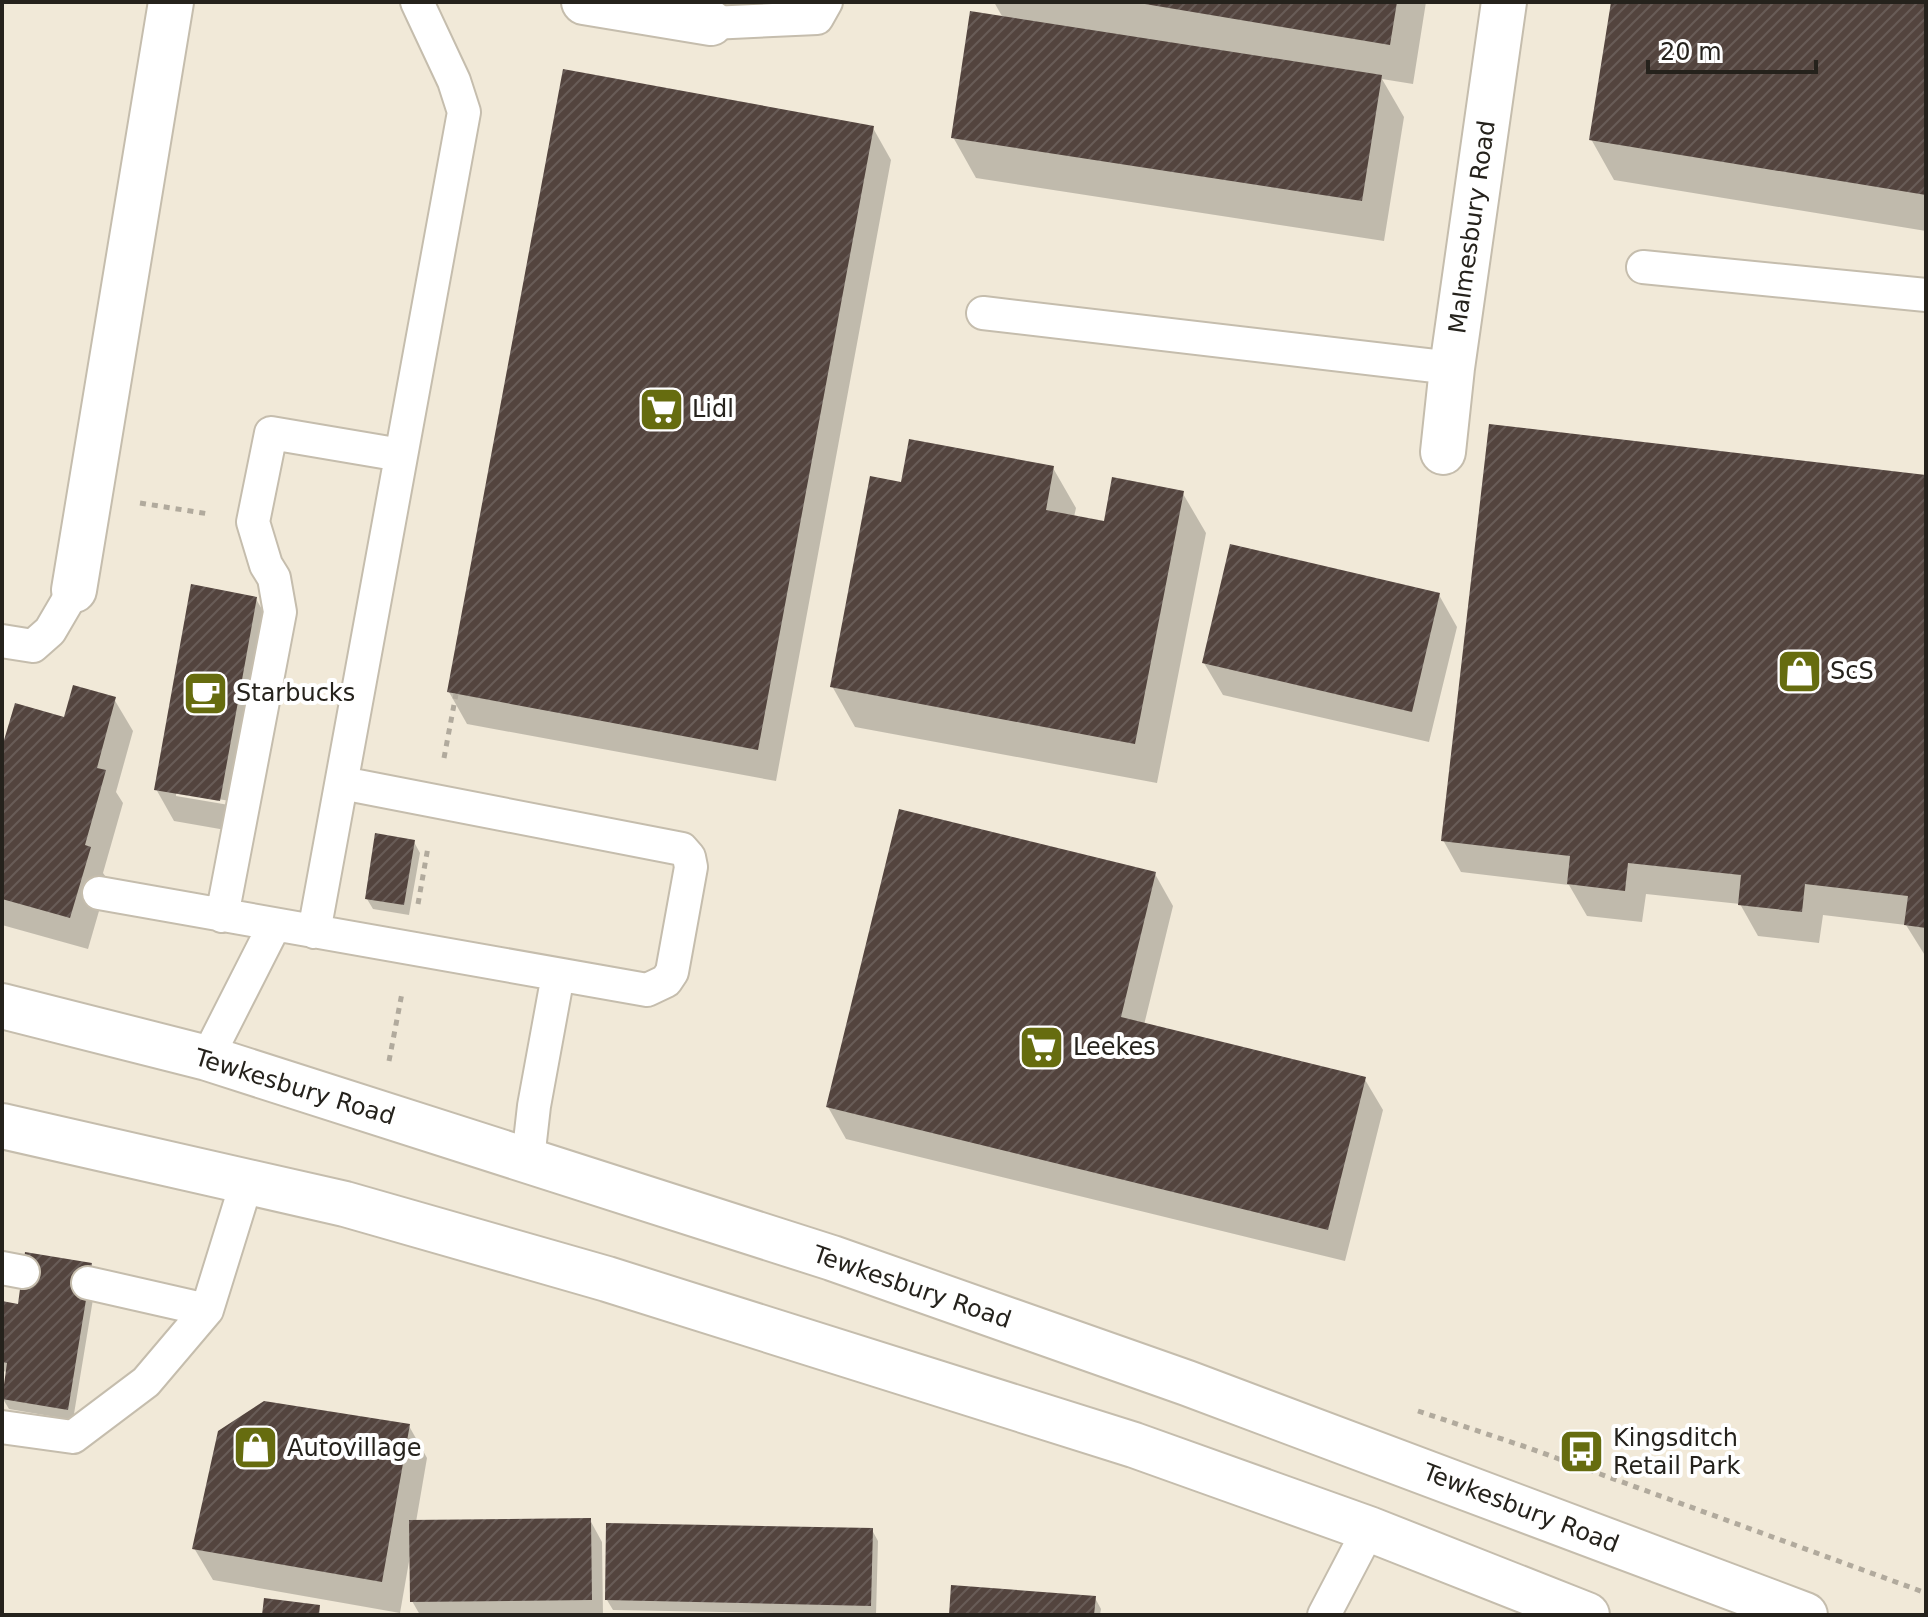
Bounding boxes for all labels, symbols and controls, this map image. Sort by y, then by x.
scale bar [1648,24,1816,74]
text: 20 m [1660,38,1722,66]
street label: Malmesbury Road [1443,119,1501,335]
supermarket icon: Lidl [637,385,685,433]
place label: Lidl [692,395,734,423]
shop icon: ScS [1775,647,1823,695]
place label: ScS [1830,657,1874,685]
cafe icon: Starbucks [181,669,229,717]
place label: Starbucks [236,679,355,707]
supermarket icon: Leekes [1018,1023,1066,1071]
place label: Leekes [1073,1033,1156,1061]
street label: Tewkesbury Road [191,1043,398,1131]
street label: Tewkesbury Road [808,1240,1015,1334]
shop icon: Autovillage [232,1424,280,1472]
place label: Kingsditch Retail Park [1613,1424,1740,1480]
bus stop icon: Kingsditch Retail Park [1558,1428,1606,1476]
place label: Autovillage [287,1434,422,1462]
street label: Tewkesbury Road [1418,1457,1623,1558]

